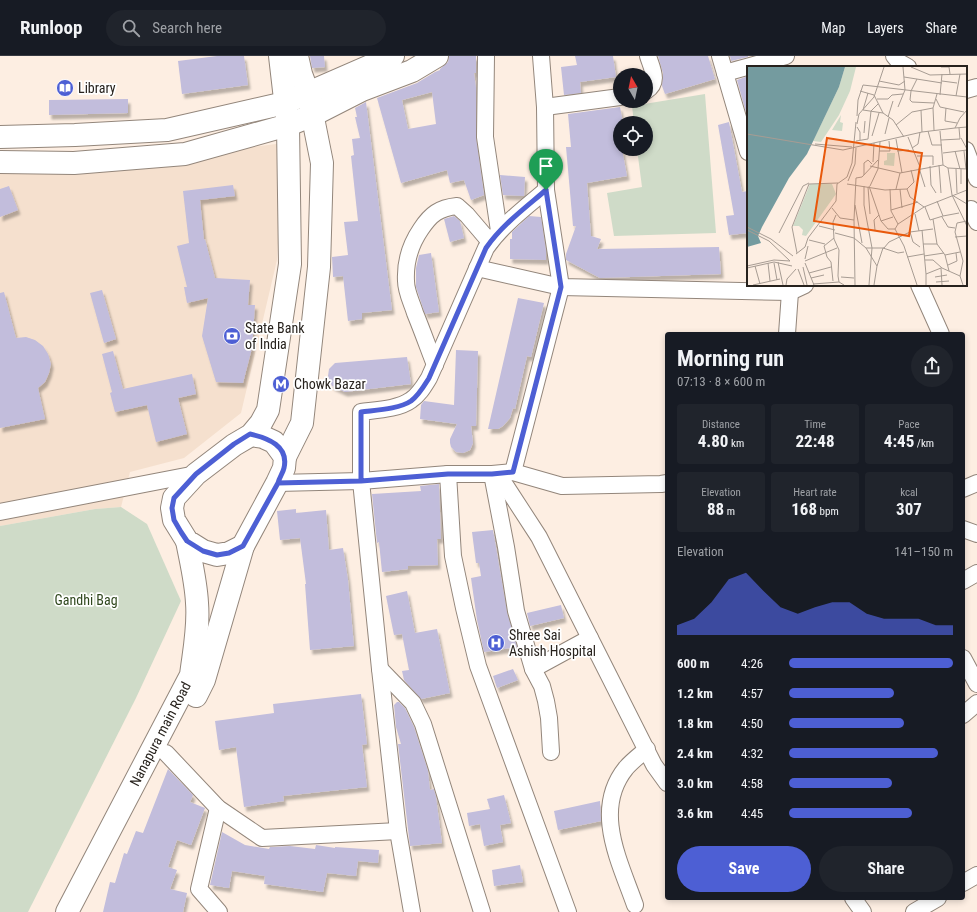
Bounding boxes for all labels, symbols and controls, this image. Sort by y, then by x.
search box [106,10,386,46]
text: Runloop [20,16,82,39]
icon: search [120,17,142,39]
text: Search here [152,19,222,37]
text: Map [821,20,845,36]
text: Layers [867,20,904,36]
text: Share [926,20,957,36]
inset map [747,66,967,286]
north arrow [613,68,653,108]
map controls [613,68,653,156]
library icon: Library [55,78,75,98]
place label: Library [78,80,116,96]
button: locate [613,116,653,156]
pin [529,149,563,190]
icon: arrive [535,155,557,177]
place label: State Bank of India [245,320,305,352]
bank icon: State Bank of India [222,326,242,346]
button: share [911,345,953,387]
text: Morning run [677,346,784,371]
metro station icon: Chowk Bazar [271,374,291,394]
text: 07:13 · 8 × 600 m [677,374,765,389]
place label: Chowk Bazar [294,376,366,392]
text: Distance [702,418,740,431]
text: Time [804,418,826,431]
text: Pace [898,418,920,431]
text: 4.80 [698,431,728,451]
text: 22:48 [795,431,835,451]
text: 4:45 [884,431,914,451]
text: km [728,437,744,450]
text: /km [914,437,934,450]
text: Elevation [701,486,741,499]
text: Heart rate [793,486,837,499]
text: kcal [900,486,918,499]
text: 88 [707,499,724,519]
text: 168 [791,499,817,519]
text: 307 [896,499,922,519]
text: m [724,505,735,518]
text: bpm [817,505,839,518]
text: Elevation [677,544,724,559]
text: 141–150 m [894,544,953,559]
park label: Gandhi Bag [54,592,118,608]
place label: Shree Sai Ashish Hospital [509,627,596,659]
hospital icon: Shree Sai Ashish Hospital [486,633,506,653]
text: 600 m [677,656,709,671]
text: 4:26 [741,656,763,671]
street label: Nanapura main Road [126,679,194,789]
text: 1.2 km [677,686,713,701]
text: 4:57 [741,686,763,701]
text: 1.8 km [677,716,713,731]
text: 4:50 [741,716,763,731]
text: 2.4 km [677,746,713,761]
text: 4:32 [741,746,763,761]
text: 3.0 km [677,776,713,791]
text: 4:58 [741,776,763,791]
text: 3.6 km [677,806,713,821]
text: 4:45 [741,806,763,821]
button: Save [677,846,811,892]
button: Share [819,846,953,892]

